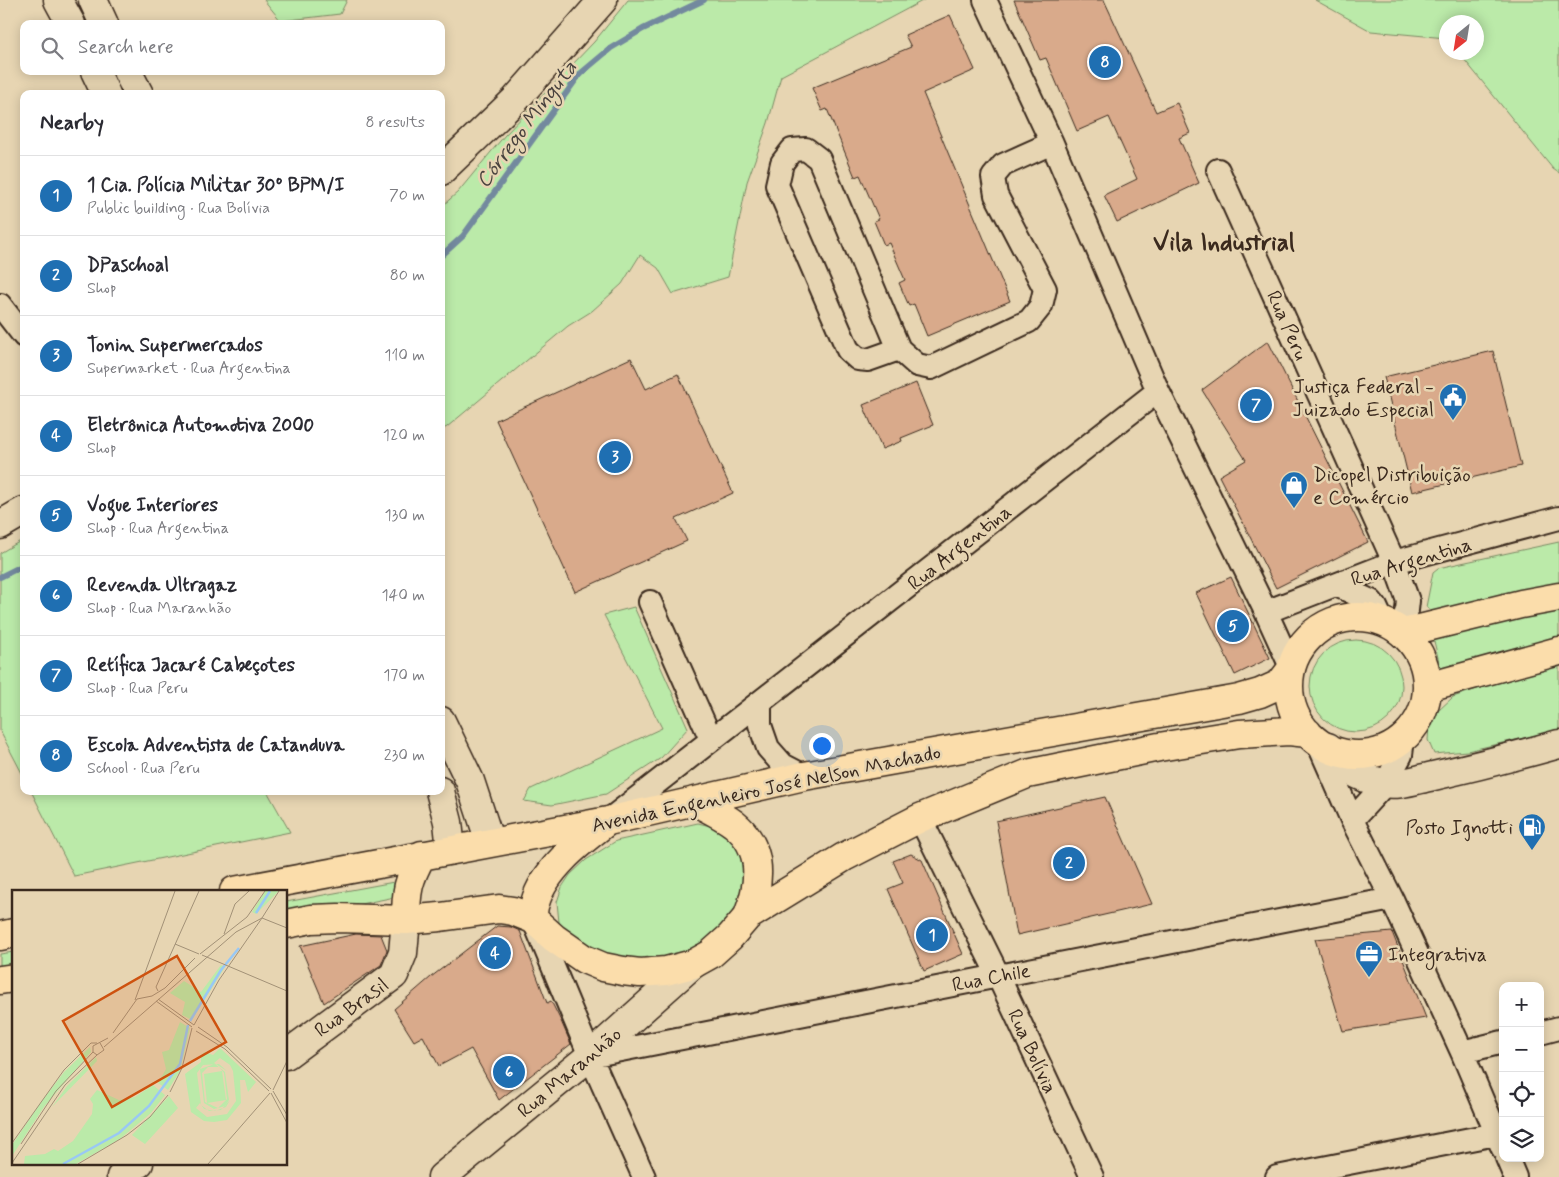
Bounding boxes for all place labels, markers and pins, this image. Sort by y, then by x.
pin: 8 [1089,43,1121,81]
place label: Justiça Federal - Juizado Especial [1293,374,1434,424]
public building icon: Justiça Federal - Juizado Especial [1438,382,1468,421]
pin: 7 [1240,386,1272,424]
pin: 3 [599,438,631,476]
place label: Dicopel Distribuição e Comércio [1313,462,1471,512]
shop icon: Dicopel Distribuição e Comércio [1279,470,1309,509]
pin: 5 [1217,607,1249,645]
fuel station icon: Posto Ignotti [1517,812,1547,851]
place label: Posto Ignotti [1405,815,1513,842]
pin: 2 [1053,844,1085,882]
pin: 1 [916,916,948,954]
pin: 4 [479,934,511,972]
office icon: Integrativa [1354,939,1384,978]
place label: Integrativa [1388,942,1487,970]
pin: 6 [493,1053,525,1091]

